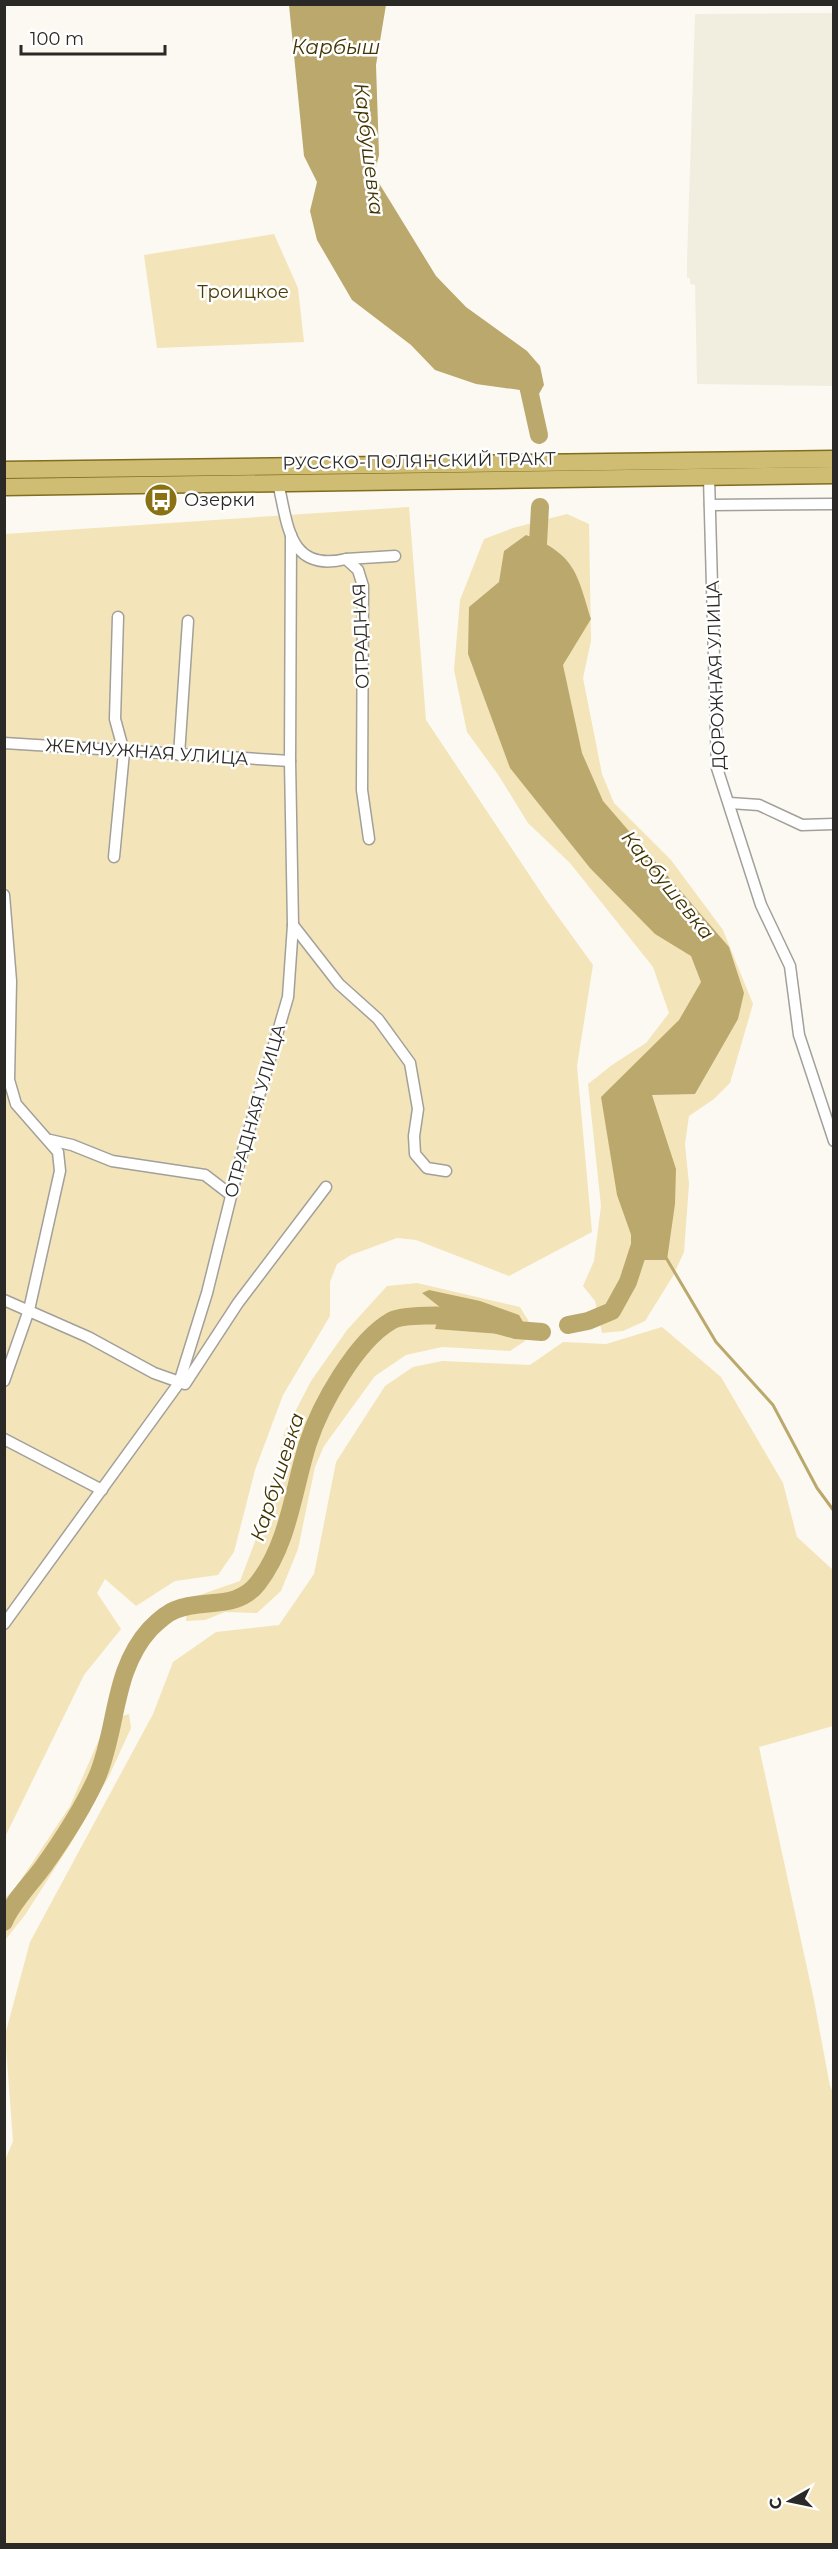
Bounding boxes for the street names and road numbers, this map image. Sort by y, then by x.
street label: РУССКО-ПОЛЯНСКИЙ ТРАКТ [282,448,556,474]
street label: ДОРОЖНАЯ УЛИЦА [702,579,730,770]
street label: ОТРАДНАЯ [348,583,374,689]
street label: ЖЕМЧУЖНАЯ УЛИЦА [45,734,250,770]
street label: ОТРАДНАЯ УЛИЦА [220,1021,291,1201]

